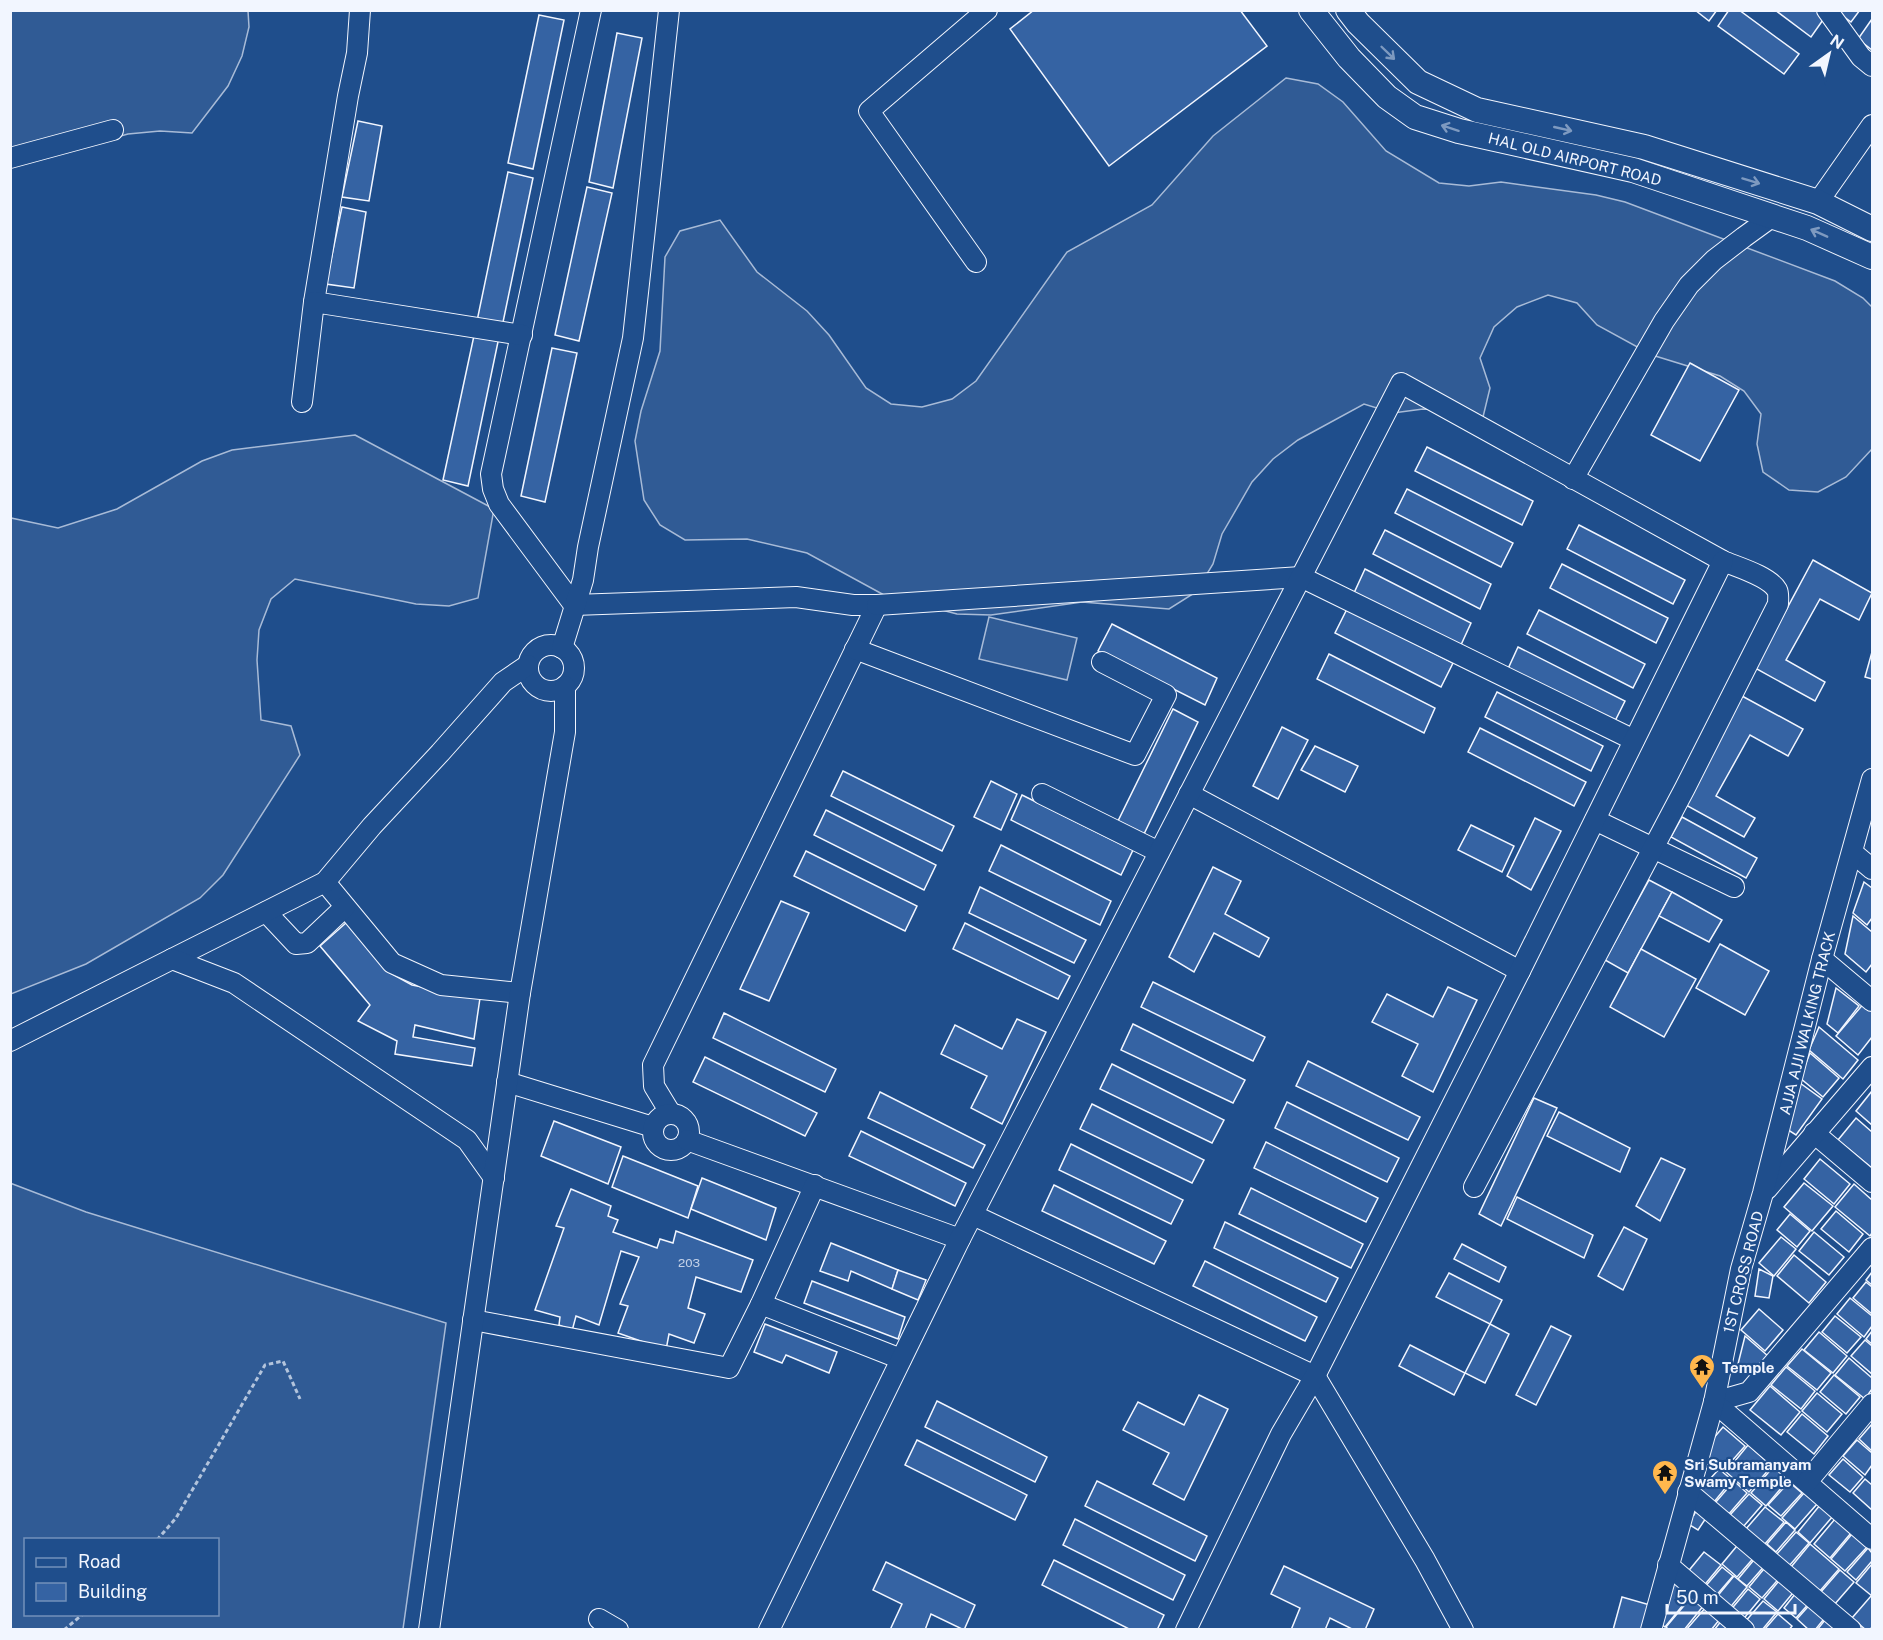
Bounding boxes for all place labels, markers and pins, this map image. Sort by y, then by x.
temple icon: Temple [1687,1352,1717,1390]
place label: Temple [1722,1359,1774,1376]
place label: Sri Subramanyam Swamy Temple [1684,1456,1812,1490]
temple icon: Sri Subramanyam Swamy Temple [1650,1458,1680,1496]

